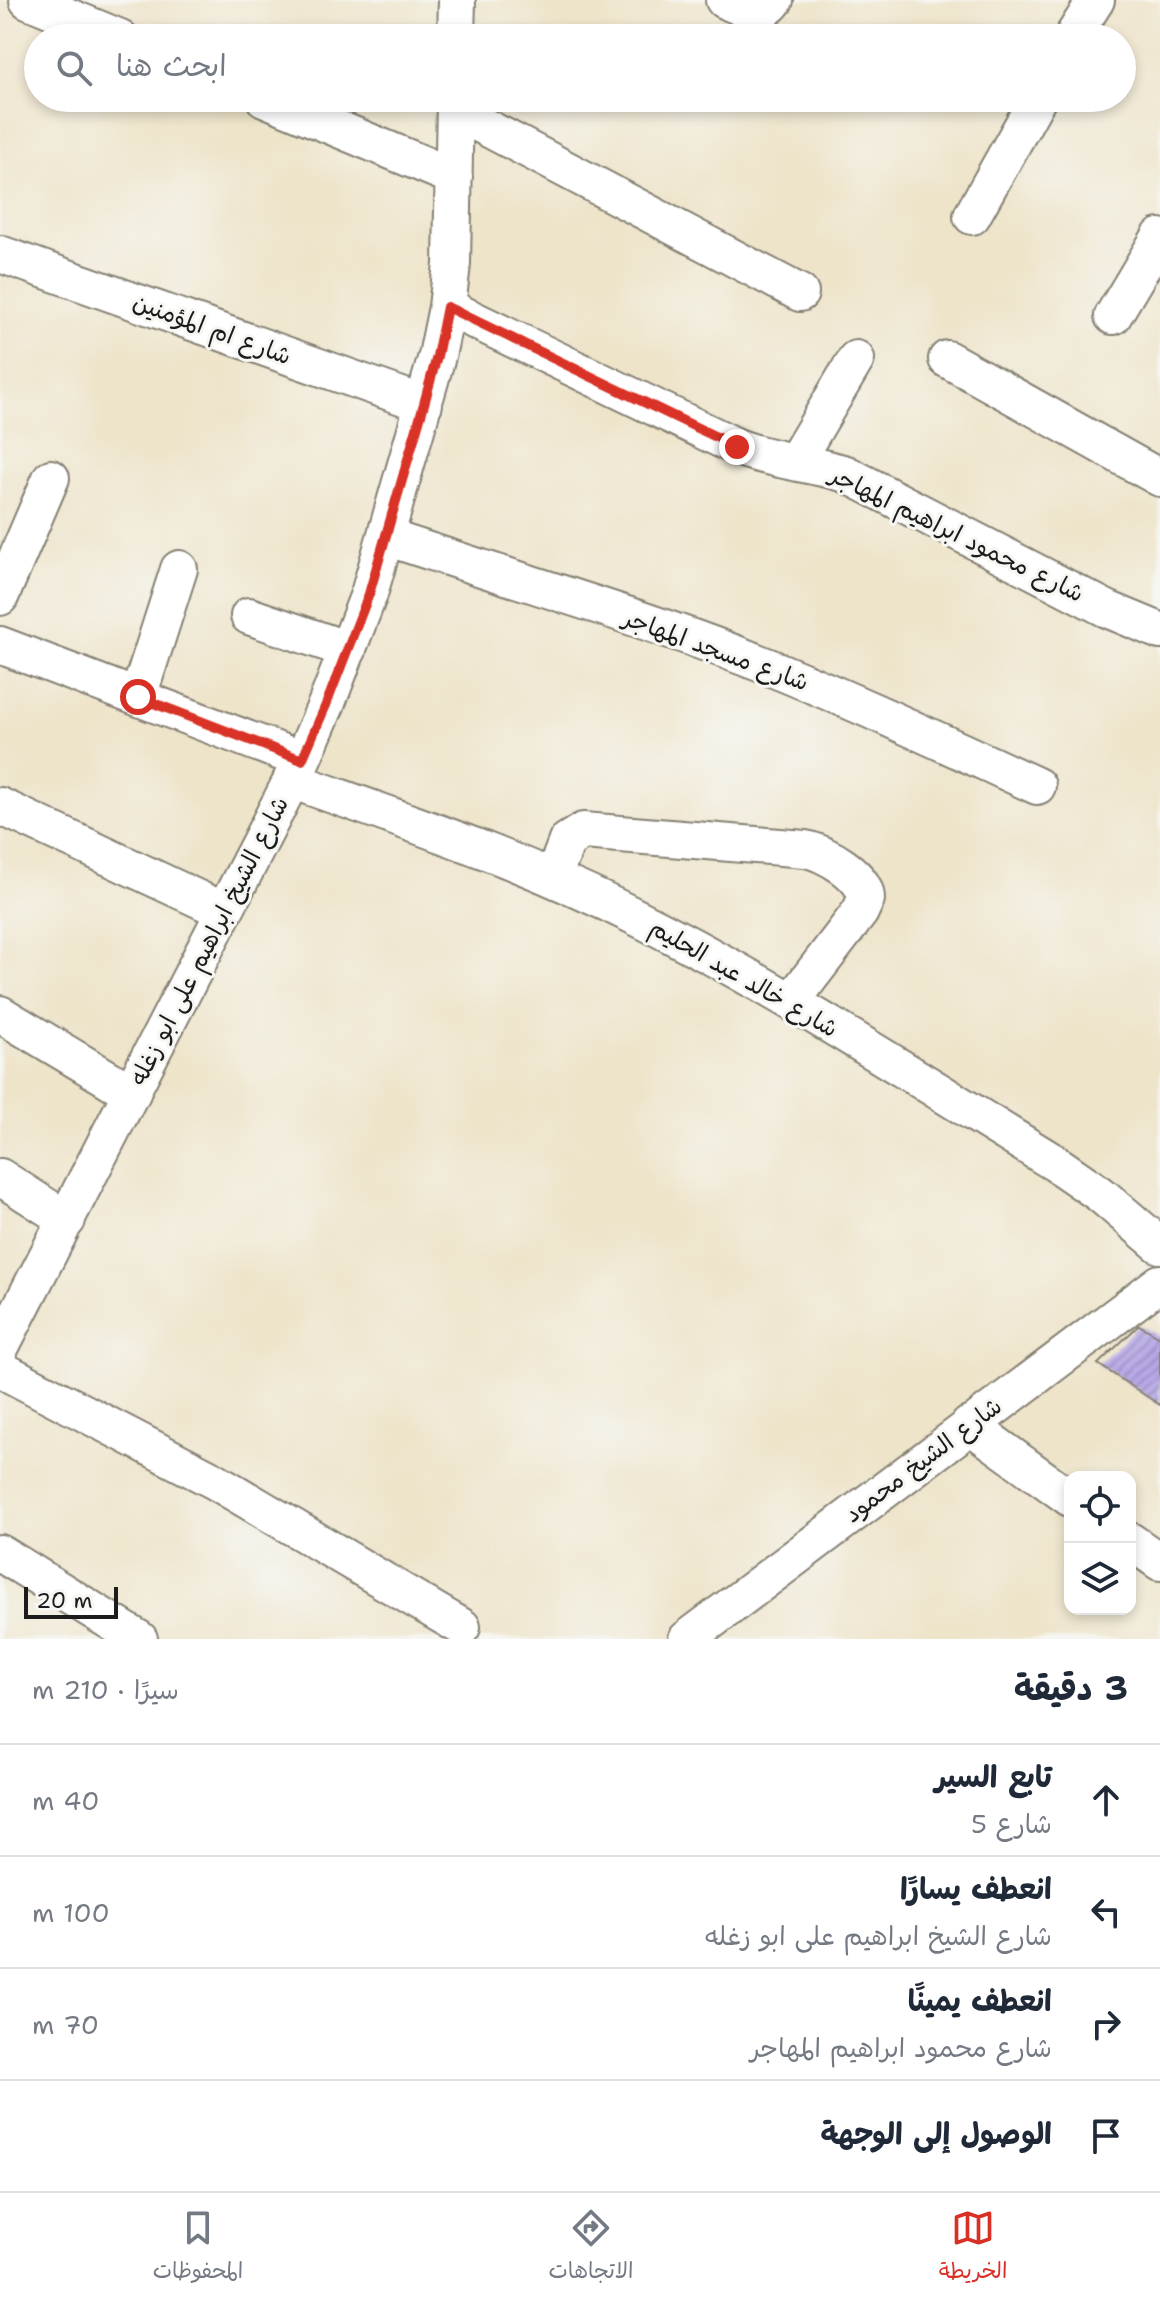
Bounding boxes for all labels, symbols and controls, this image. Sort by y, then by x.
search box [24,24,1136,112]
text: ابحث هنا [116,45,227,86]
icon: search [52,46,96,90]
street label: شارع ام المؤمنين [128,286,296,374]
route end [719,429,755,465]
street label: شارع محمود ابراهيم المهاجر [822,458,1089,611]
street label: شارع مسجد المهاجر [617,601,813,699]
route start [120,679,156,715]
street label: شارع الشيخ ابراهيم على ابو زغله [122,791,298,1092]
street label: شارع خالد عبد الحليم [643,911,844,1047]
street label: شارع الشيخ محمود [838,1390,1009,1531]
map controls [1064,1471,1136,1615]
button: locate [1064,1471,1136,1543]
button: layers [1064,1543,1136,1615]
scale bar [24,1583,118,1619]
text: 20 m [36,1586,93,1615]
text: 3 دقيقة [1014,1665,1128,1711]
text: سيرًا · 210 m [32,1672,179,1707]
text: تابع السير [935,1756,1052,1797]
icon: ahead [1084,1778,1128,1822]
text: 40 m [32,1783,100,1818]
text: شارع 5 [971,1806,1052,1841]
text: انعطف يسارًا [900,1868,1052,1909]
icon: left [1084,1890,1128,1934]
text: 100 m [32,1895,110,1930]
text: شارع الشيخ ابراهيم على ابو زغله [705,1918,1052,1953]
text: انعطف يمينًا [908,1980,1052,2021]
icon: right [1084,2002,1128,2046]
text: 70 m [32,2007,99,2042]
text: شارع محمود ابراهيم المهاجر [750,2030,1052,2065]
text: الوصول إلى الوجهة [820,2113,1052,2154]
icon: arrive [1084,2114,1128,2158]
tab: المحفوظات [153,2206,243,2290]
tab: الاتجاهات [549,2206,633,2290]
tab: الخريطة [939,2206,1007,2290]

